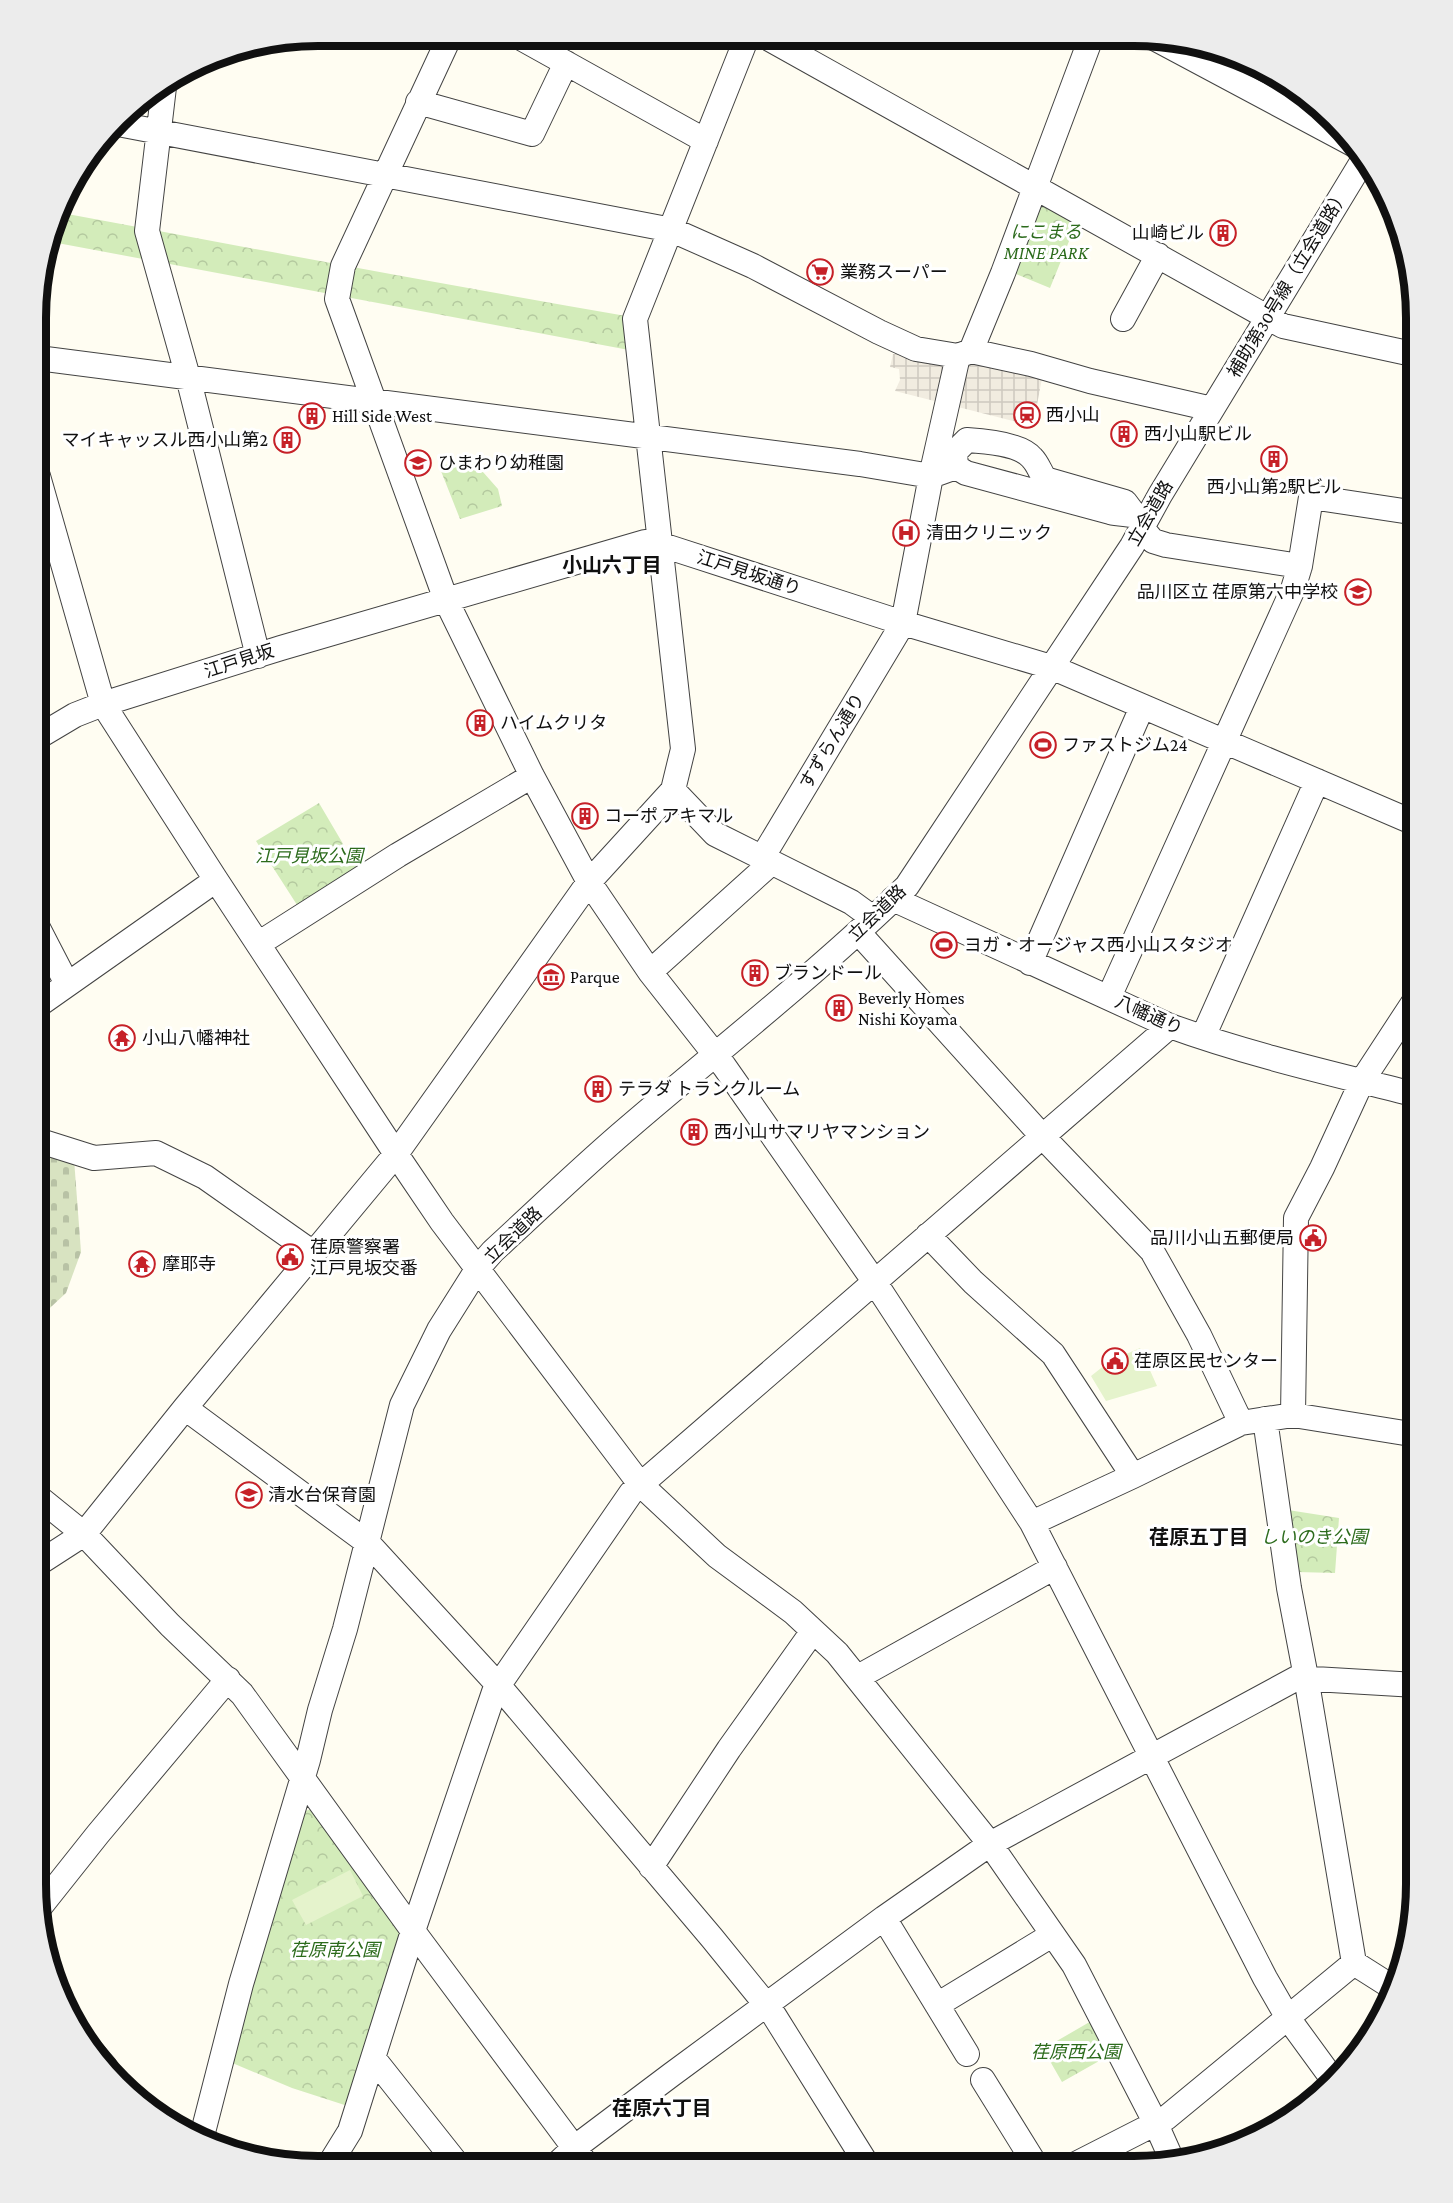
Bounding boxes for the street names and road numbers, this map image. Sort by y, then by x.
street label: 補助第30号線（立会道路） [1224,185,1352,381]
street label: 立会道路 [1123,477,1177,549]
street label: 江戸見坂通り [695,547,803,599]
street label: 江戸見坂 [202,640,276,682]
street label: すずらん通り [796,690,868,792]
street label: 立会道路 [844,881,910,945]
street label: 八幡通り [1112,991,1186,1039]
street label: 立会道路 [480,1203,546,1267]

